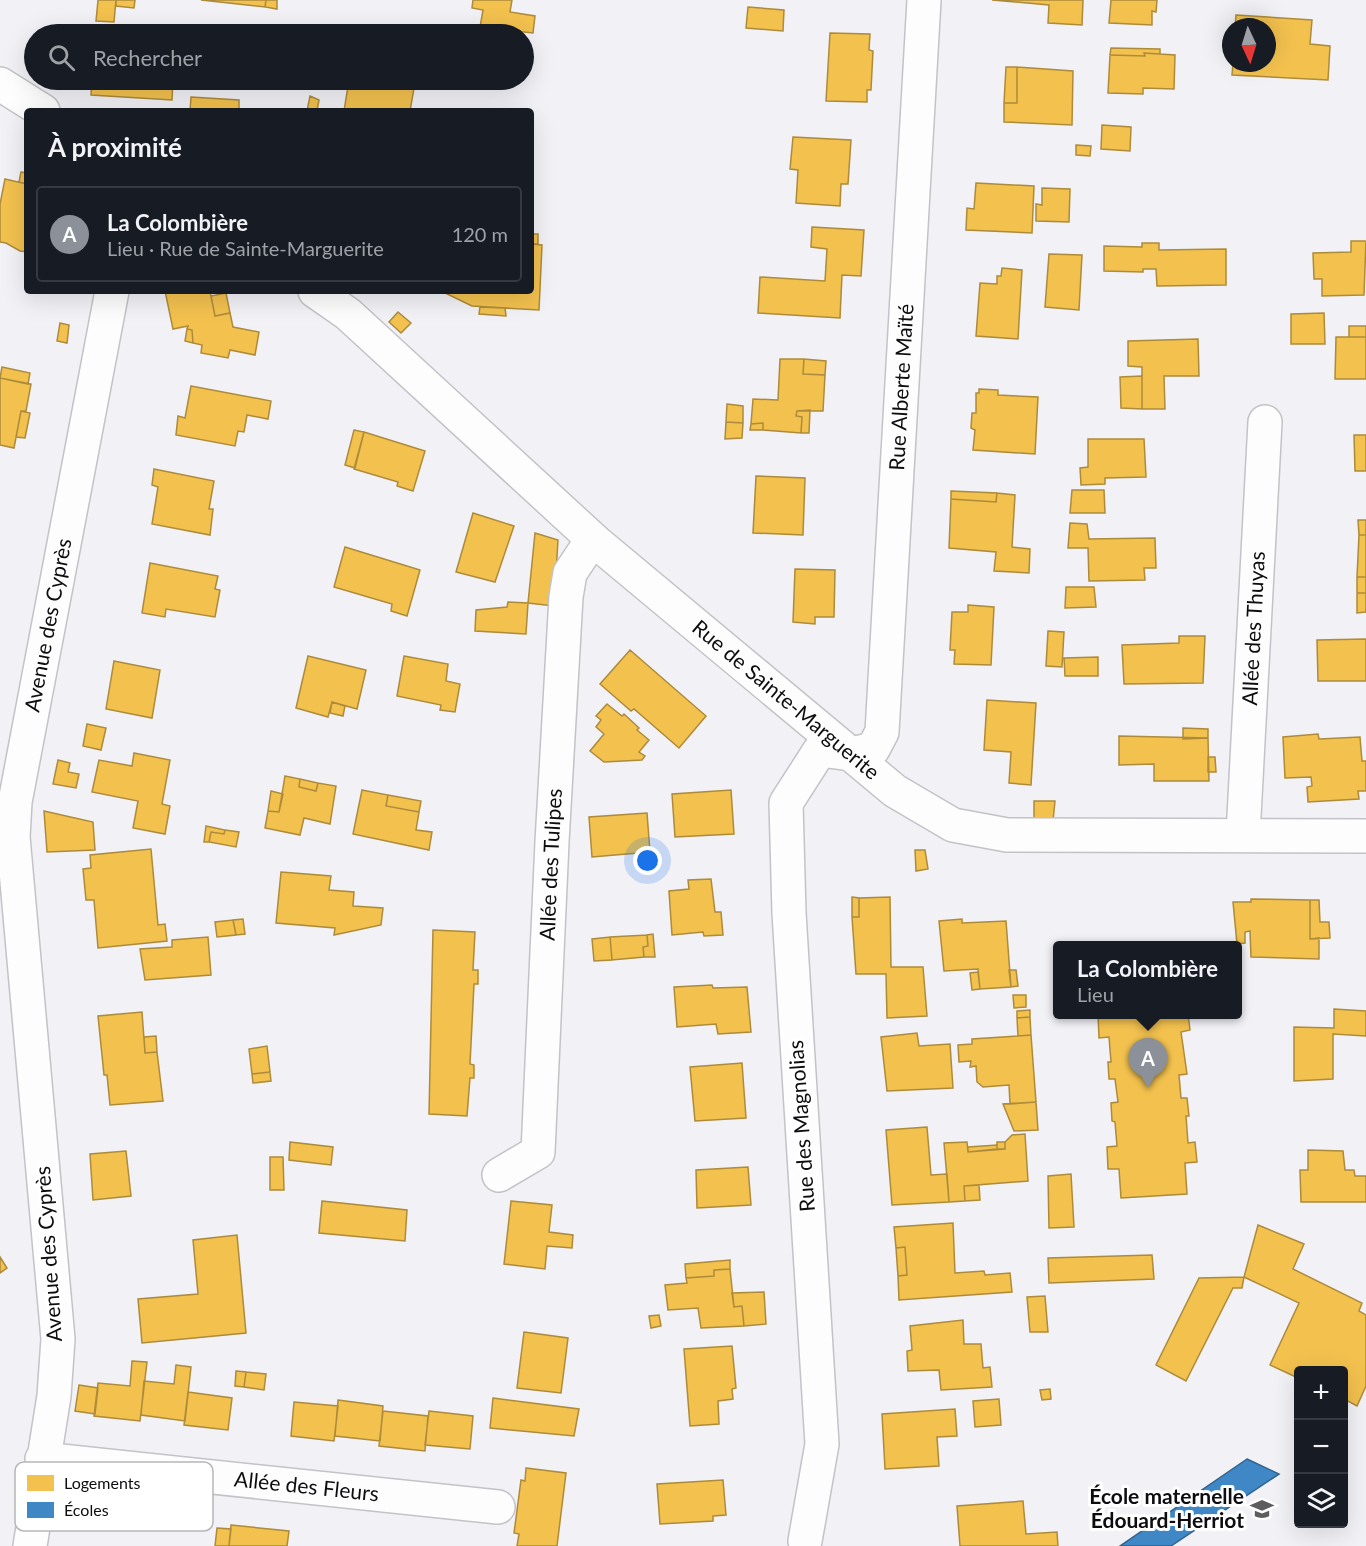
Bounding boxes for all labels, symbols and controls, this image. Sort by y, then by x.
north arrow [1222,18,1276,72]
search box [24,24,534,90]
icon: search [45,41,78,74]
text: Rechercher [93,44,202,71]
text: À proximité [48,131,182,163]
text: La Colombière [107,209,248,236]
text: A [63,222,76,246]
text: 120 m [452,222,508,246]
text: Lieu · Rue de Sainte-Marguerite [107,236,384,260]
street label: Rue Alberte Maïté [883,303,918,471]
street label: Avenue des Cyprès [18,536,76,714]
street label: Allée des Thuyas [1236,551,1269,706]
street label: Rue de Sainte-Marguerite [688,614,885,784]
street label: Allée des Tulipes [534,788,566,941]
your location [633,846,662,875]
popup [1053,941,1242,1019]
text: La Colombière [1077,955,1218,982]
text: Lieu [1077,982,1114,1006]
pin: A [1128,1038,1168,1088]
street label: Rue des Magnolias [782,1039,819,1213]
street label: Avenue des Cyprès [29,1166,66,1343]
map controls [1294,1366,1348,1528]
button: + [1294,1366,1348,1420]
button: − [1294,1420,1348,1474]
legend [15,1462,213,1531]
street label: Allée des Fleurs [233,1465,380,1505]
text: Logements [64,1473,140,1492]
button: layers [1294,1474,1348,1528]
place label: École maternelle Édouard-Herriot [1089,1483,1244,1532]
school or university icon: École maternelle Édouard-Herriot [1249,1496,1275,1522]
text: Écoles [64,1500,109,1519]

